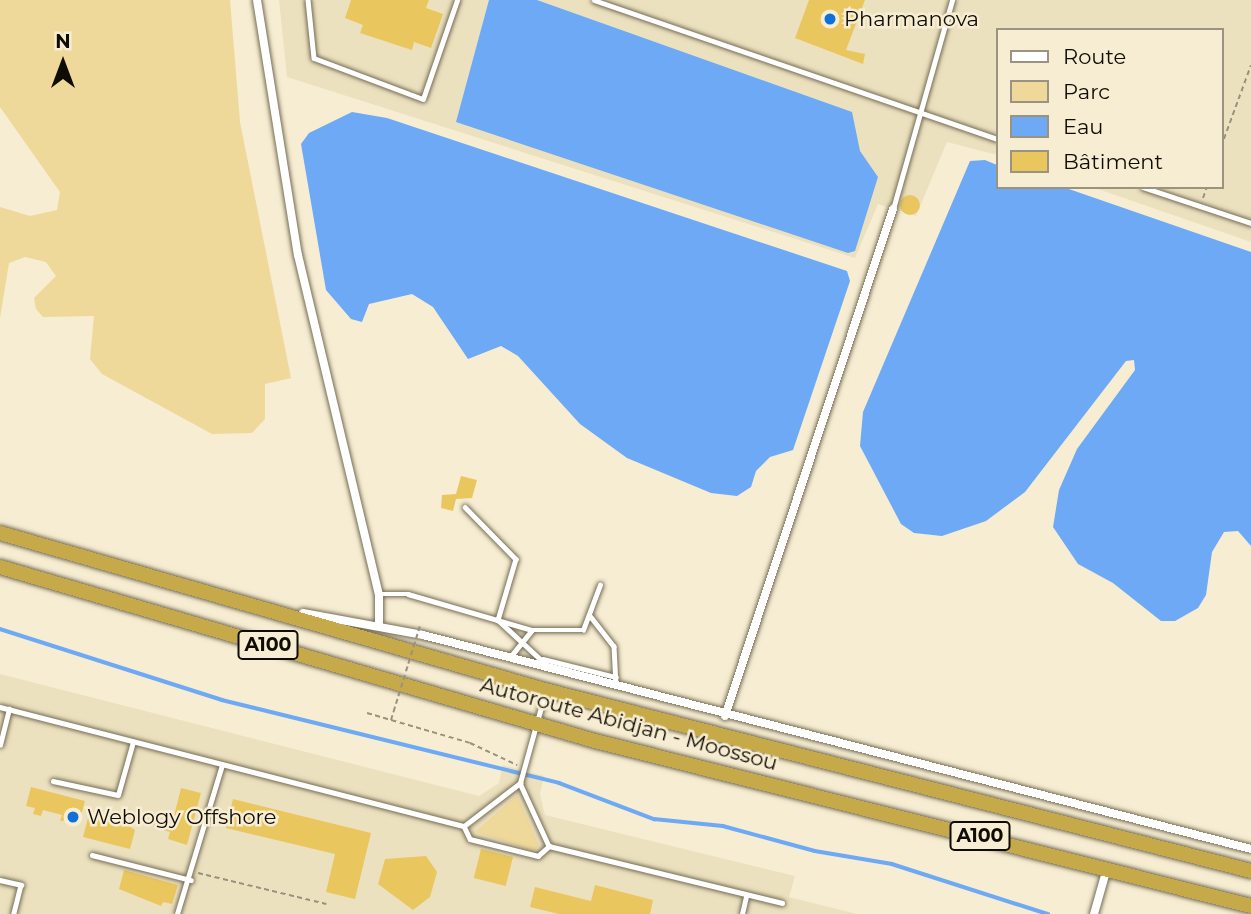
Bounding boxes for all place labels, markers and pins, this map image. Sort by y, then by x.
place label: Pharmanova [844,6,979,32]
marker: Pharmanova [822,11,838,27]
place label: Weblogy Offshore [87,804,276,830]
marker: Weblogy Offshore [65,809,81,825]

